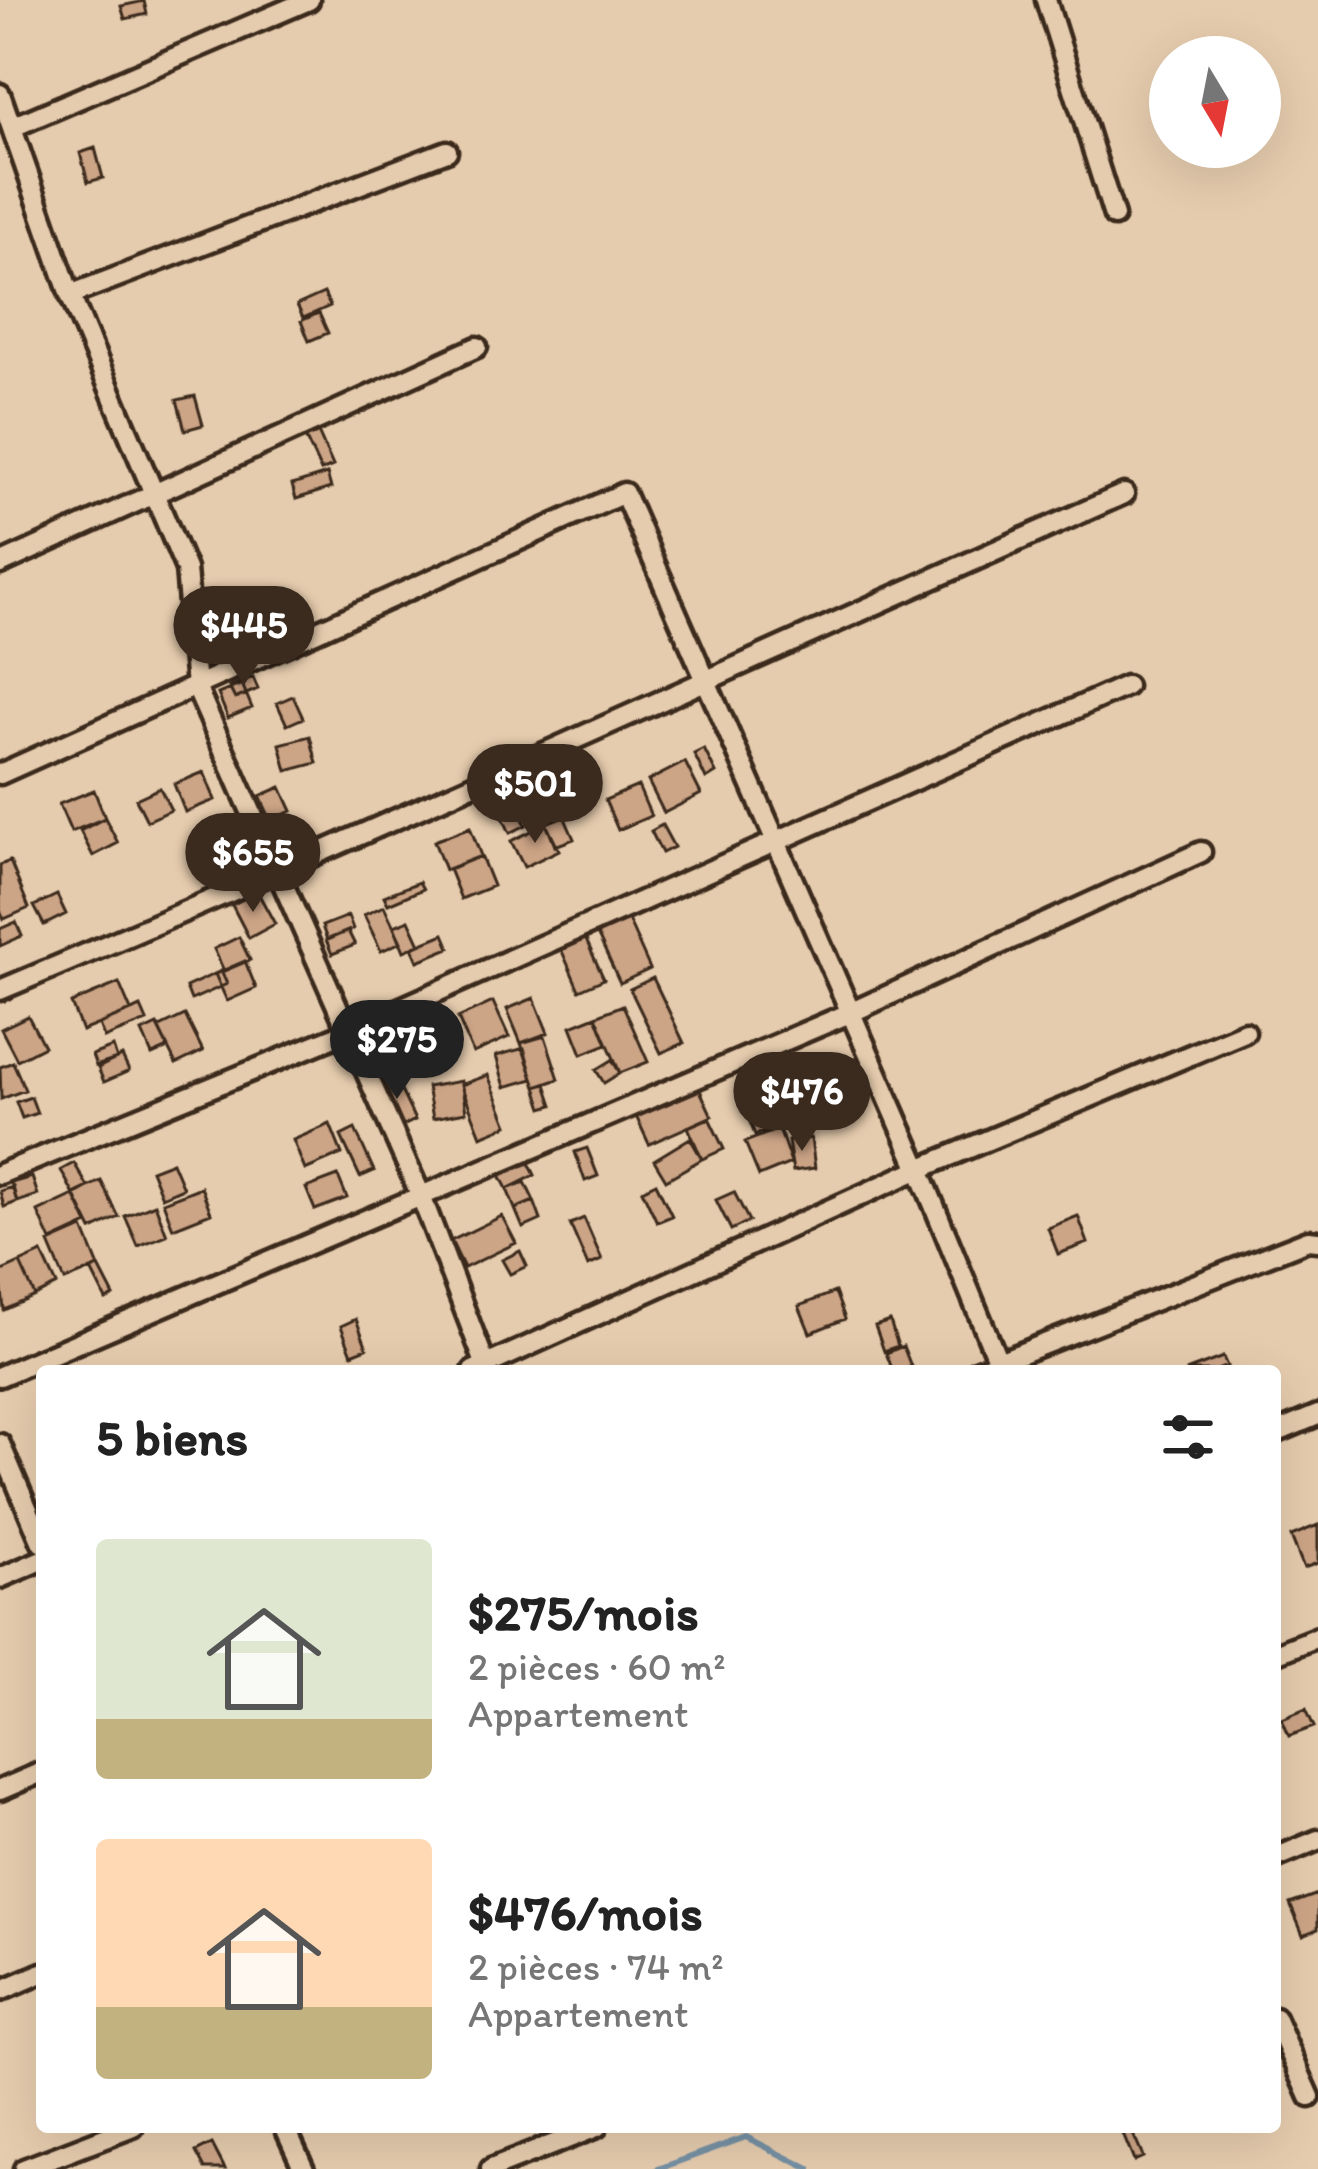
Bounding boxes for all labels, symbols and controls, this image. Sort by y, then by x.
north arrow [1149,36,1281,168]
map controls [1149,36,1281,168]
pin: $445 [173,586,315,688]
text: $445 [200,601,288,648]
pin: $501 [464,744,606,846]
text: $501 [494,759,576,806]
pin: $655 [182,813,324,915]
text: $655 [212,828,294,875]
pin: $275 [326,1000,468,1102]
text: $275 [357,1015,437,1062]
pin: $476 [731,1052,873,1154]
text: $476 [760,1067,844,1114]
icon: filters [1155,1404,1221,1470]
text: 5 biens [96,1407,248,1468]
text: $275/mois [468,1582,699,1643]
icon: home [192,1587,336,1731]
text: 2 pièces · 60 m² [468,1643,726,1690]
text: Appartement [468,1690,689,1737]
text: $476/mois [468,1882,703,1943]
icon: home [192,1887,336,2031]
text: 2 pièces · 74 m² [468,1943,724,1990]
text: Appartement [468,1990,689,2037]

